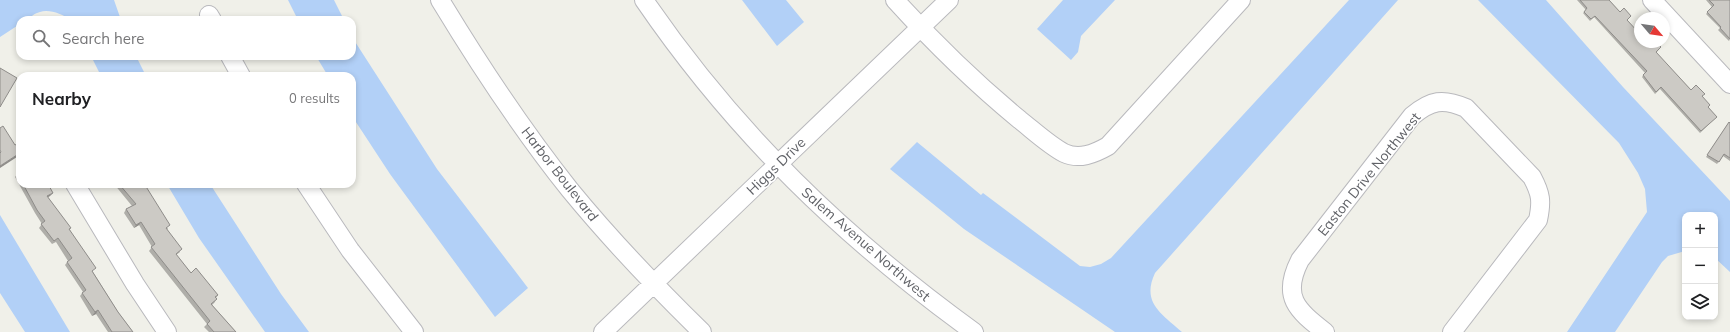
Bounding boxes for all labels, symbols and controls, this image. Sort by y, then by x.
north arrow [1634,12,1670,48]
search box [16,16,356,60]
icon: search [30,27,52,49]
text: Search here [62,29,144,48]
text: Nearby [32,88,91,109]
text: 0 results [289,90,340,106]
street label: Easton Drive Northwest [1314,108,1424,239]
street label: Harbor Boulevard [518,123,602,225]
street label: Higgs Drive [743,133,809,199]
street label: Salem Avenue Northwest [798,183,934,305]
map controls [1682,212,1718,320]
button: + [1682,212,1718,248]
button: − [1682,248,1718,284]
button: layers [1682,284,1718,320]

